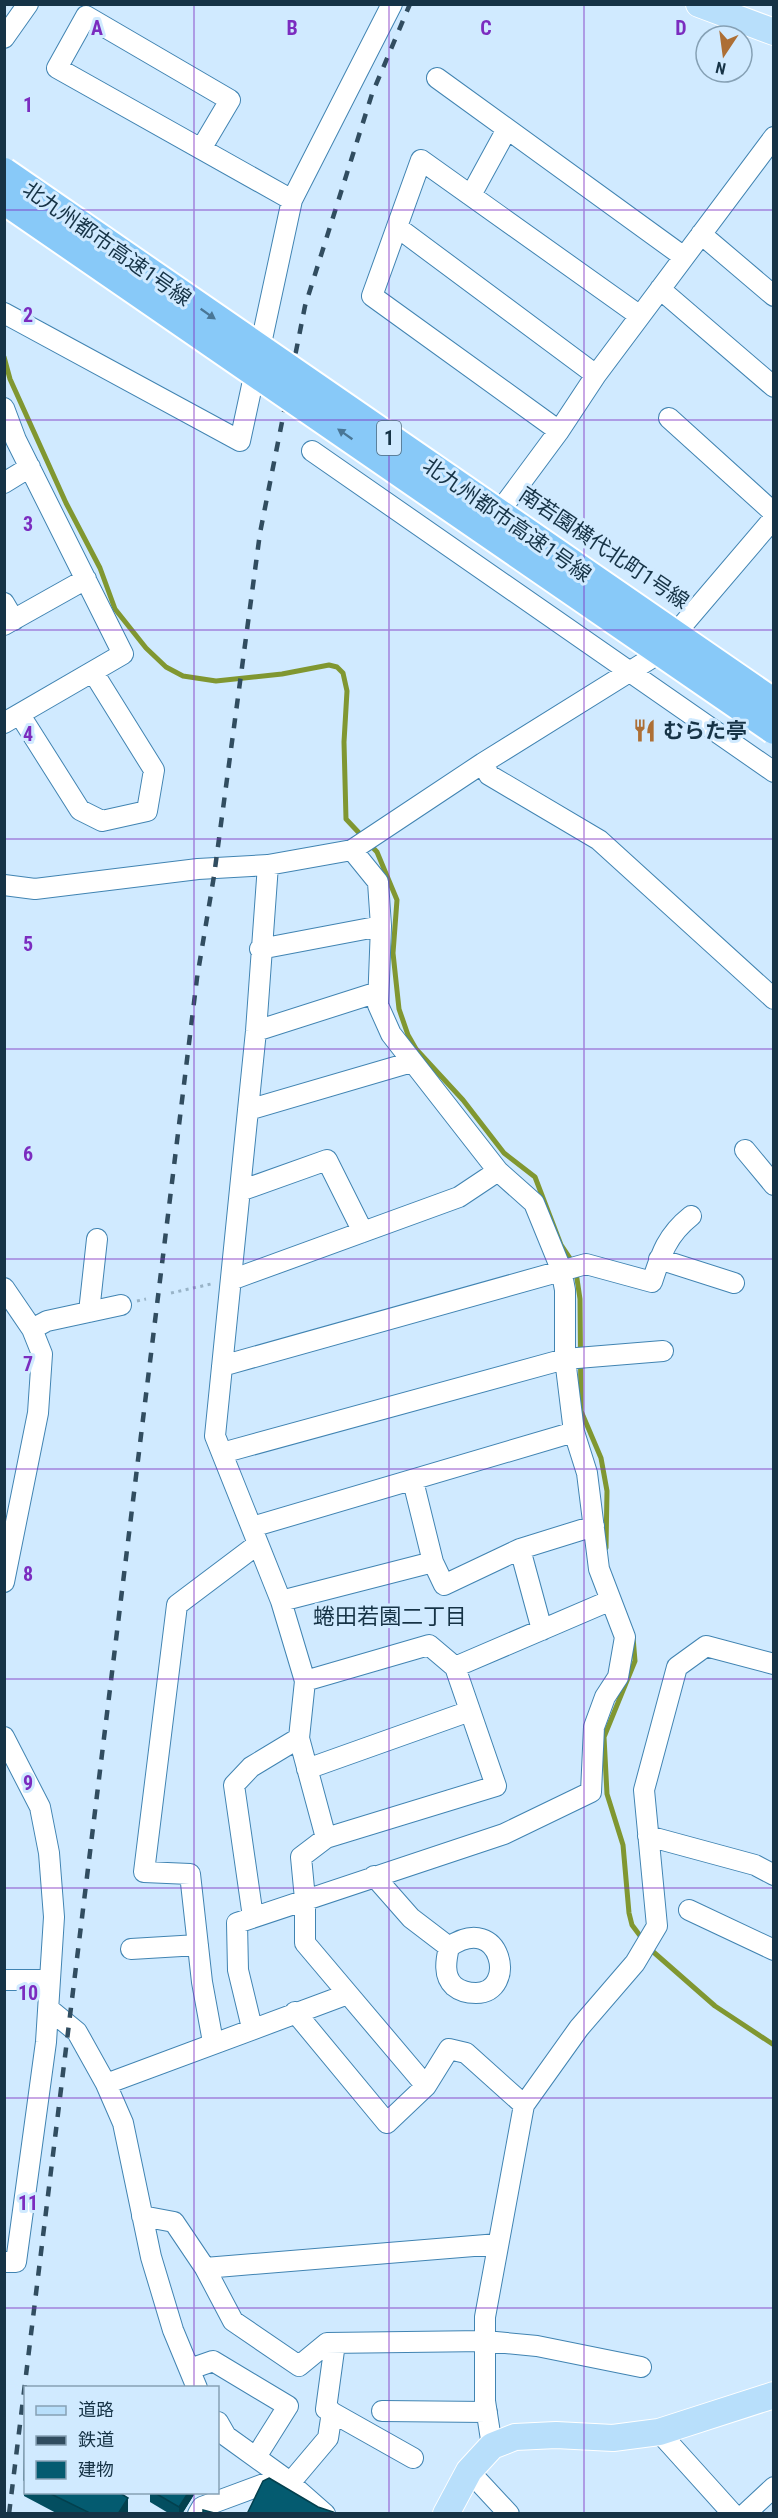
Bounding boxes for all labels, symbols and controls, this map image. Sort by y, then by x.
text: A [91,16,103,40]
text: B [286,16,298,40]
text: C [480,16,492,40]
text: D [675,16,687,40]
north arrow [694,24,754,84]
text: N [714,58,728,78]
text: 1 [23,93,33,117]
street label: 北九州都市高速1号線 [18,177,196,311]
text: 2 [23,303,33,327]
one-way arrow [199,308,215,320]
road number: 1 [377,421,401,455]
one-way arrow [337,429,353,440]
street label: 北九州都市高速1号線 [418,453,596,587]
street label: 南若園横代北町1号線 [515,482,693,614]
text: 3 [23,512,33,536]
restaurant icon: むらた亭 [632,718,658,744]
place label: むらた亭 [663,719,747,743]
text: 4 [23,722,33,746]
text: 5 [23,932,33,956]
text: 6 [23,1142,33,1166]
text: 7 [23,1352,33,1376]
text: 8 [23,1562,33,1586]
district label: 蜷田若園二丁目 [313,1604,467,1629]
text: 9 [23,1771,33,1795]
text: 10 [18,1981,38,2005]
text: 11 [18,2191,38,2215]
legend [24,2386,219,2494]
text: 道路 [78,2399,114,2420]
text: 鉄道 [78,2429,114,2450]
text: 建物 [78,2459,114,2480]

